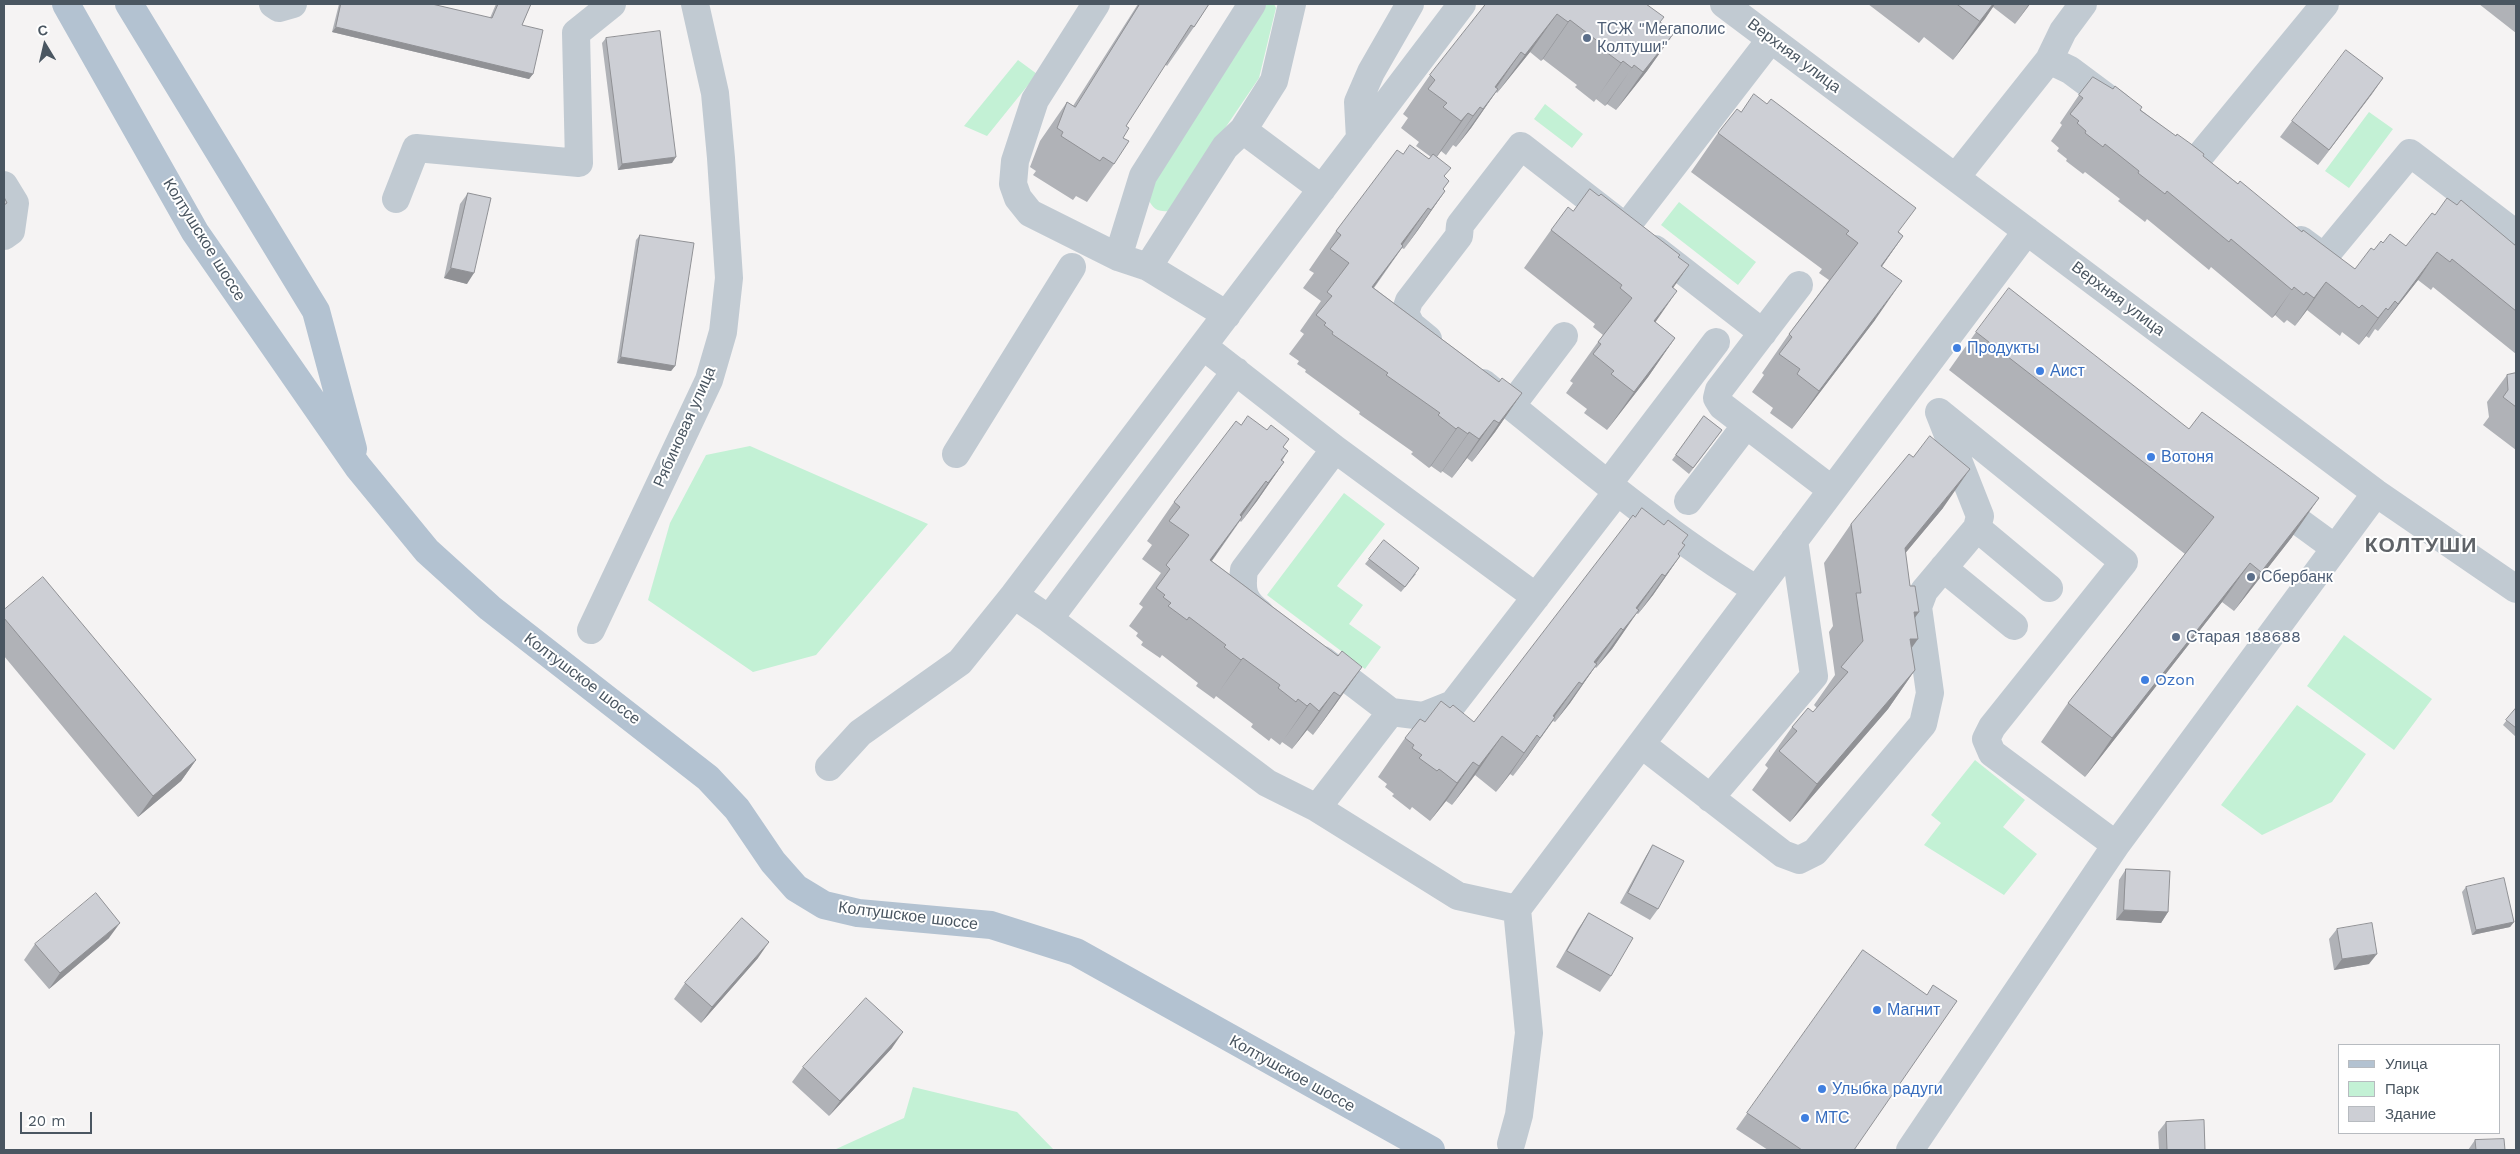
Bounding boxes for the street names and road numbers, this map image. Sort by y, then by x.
street label: Верхняя улица [1744,15,1844,97]
street label: Колтушское шоссе [159,175,249,305]
street label: Верхняя улица [2068,258,2168,340]
street label: Рябиновая улица [650,364,720,490]
street label: Колтушское шоссе [520,629,644,729]
street label: Колтушское шоссе [837,898,979,934]
street label: Колтушское шоссе [1226,1032,1358,1116]

